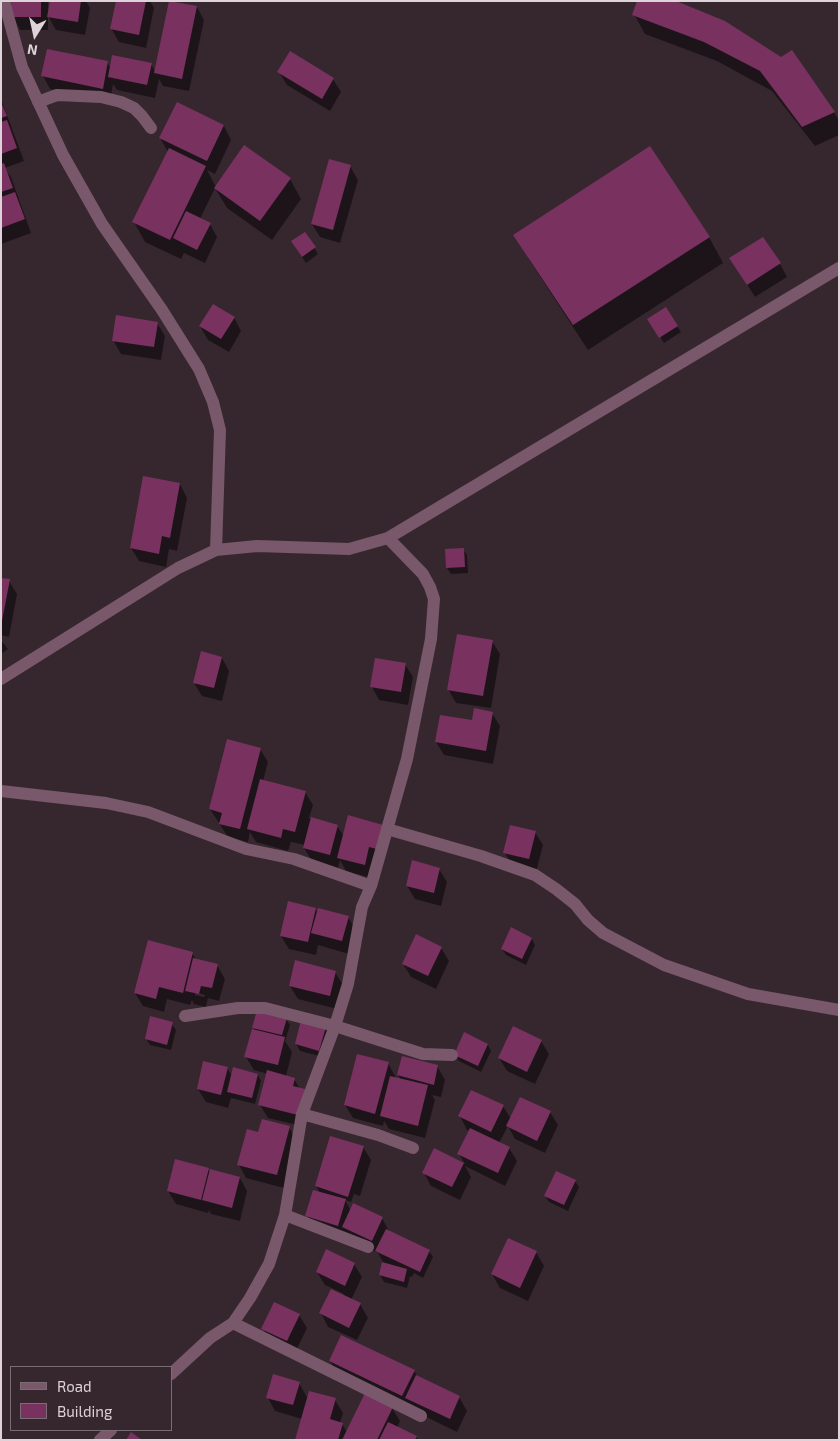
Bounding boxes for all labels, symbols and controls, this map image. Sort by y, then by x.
north arrow [10,10,60,60]
text: N [26,41,39,60]
legend [10,1366,172,1431]
text: Road [57,1377,92,1395]
text: Building [57,1402,112,1420]

